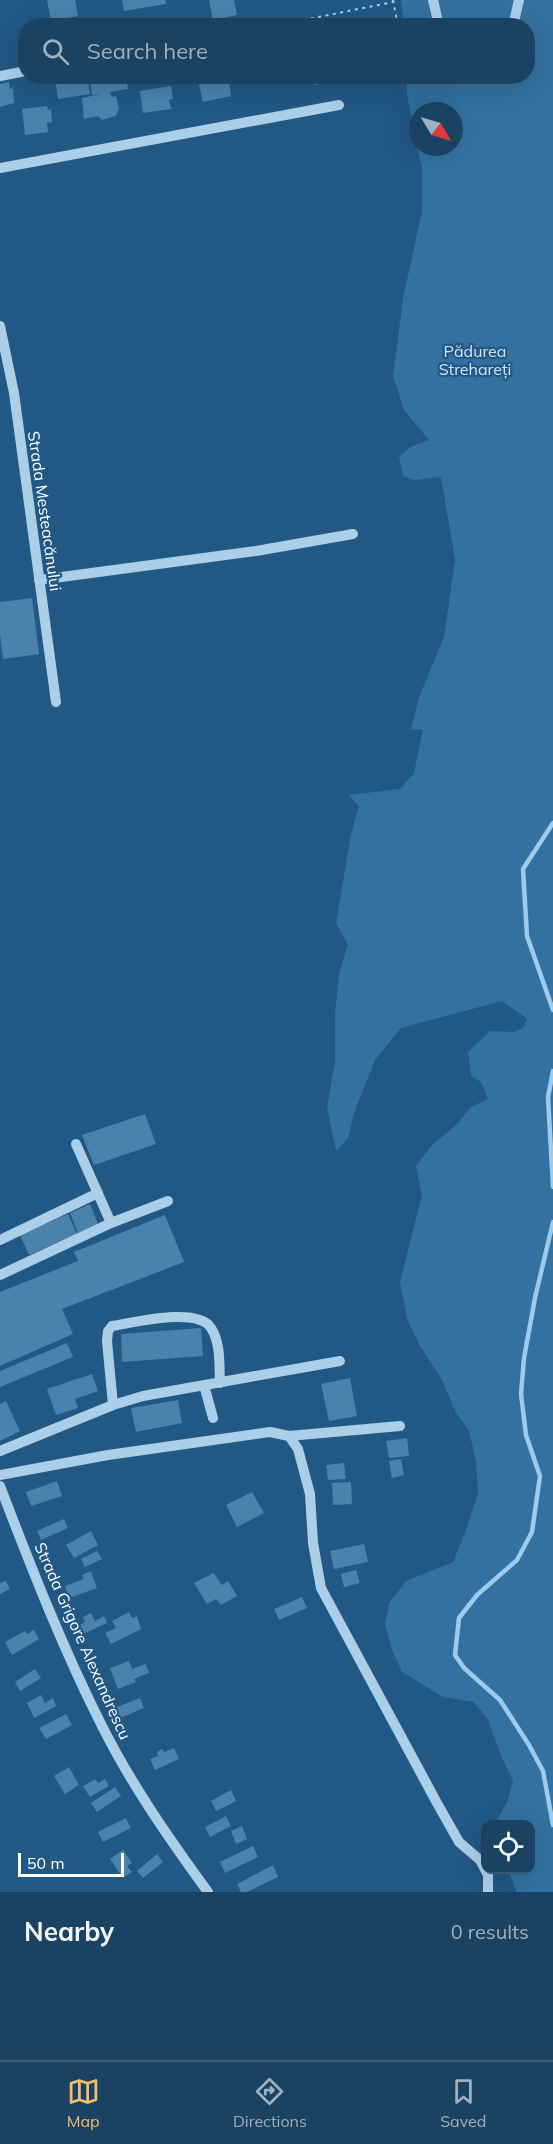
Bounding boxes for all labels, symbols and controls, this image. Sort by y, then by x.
search box [18,18,535,84]
icon: search [39,35,72,68]
text: Search here [87,37,208,65]
north arrow [409,102,463,156]
park label: Pădurea Strehareți [439,341,511,379]
street label: Strada Mesteacănului [24,430,66,592]
street label: Strada Grigore Alexandrescu [30,1539,136,1743]
map controls [481,1820,535,1874]
button: locate [481,1820,535,1874]
scale bar [18,1850,124,1878]
text: 50 m [27,1853,64,1873]
text: Nearby [24,1915,114,1948]
text: 0 results [451,1919,529,1944]
tab: Map [67,2075,100,2131]
tab: Directions [233,2075,307,2131]
tab: Saved [440,2075,486,2131]

